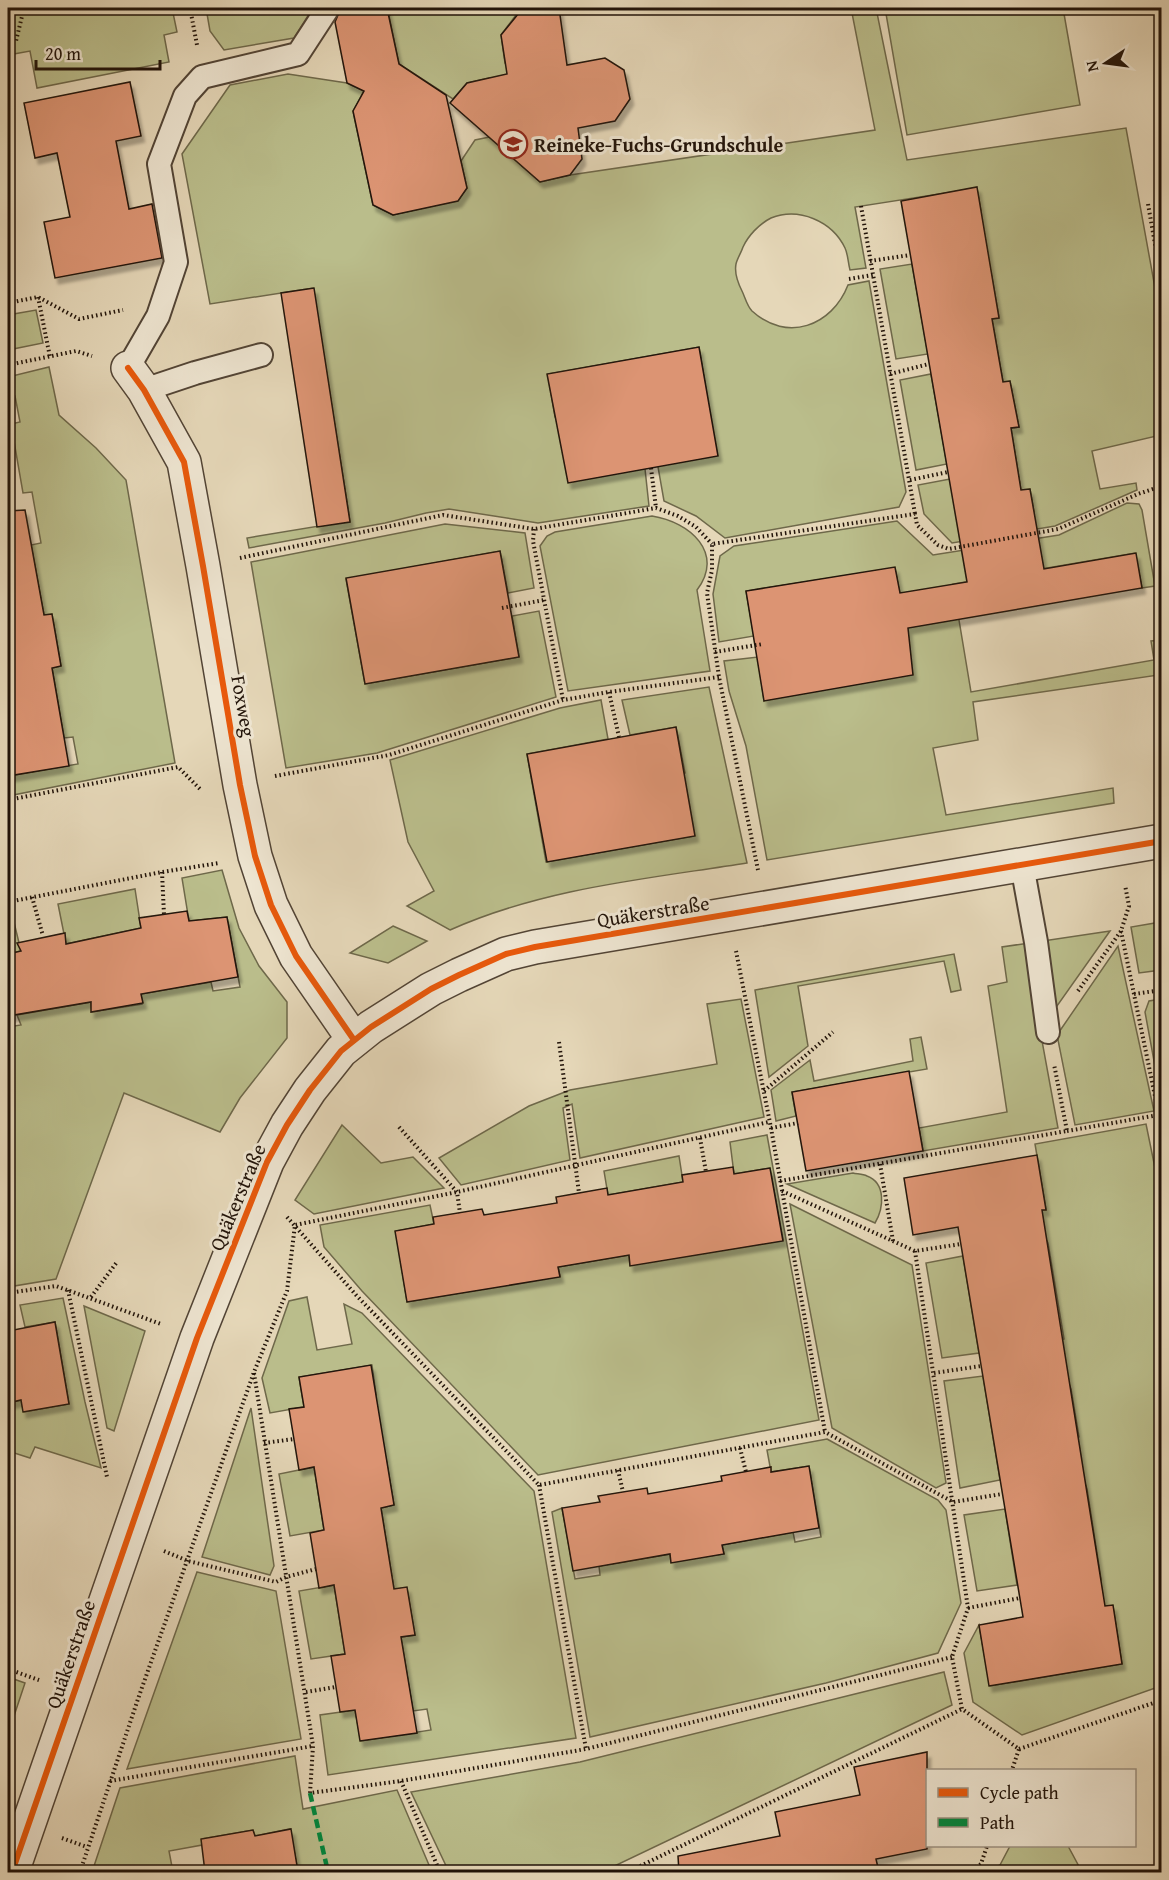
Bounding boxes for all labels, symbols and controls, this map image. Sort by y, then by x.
scale bar [36,33,160,71]
north arrow [1076,33,1136,93]
text: 20 m [45,40,81,67]
text: N [1078,58,1104,74]
school or university icon: Reineke-Fuchs-Grundschule [497,128,529,160]
place label: Reineke-Fuchs-Grundschule [534,130,784,159]
street label: Foxweg [224,673,264,739]
street label: Quäkerstraße [595,888,711,934]
street label: Quäkerstraße [201,1139,273,1255]
street label: Quäkerstraße [38,1596,102,1712]
legend [926,1769,1136,1847]
text: Cycle path [980,1779,1059,1806]
text: Path [980,1809,1015,1836]

